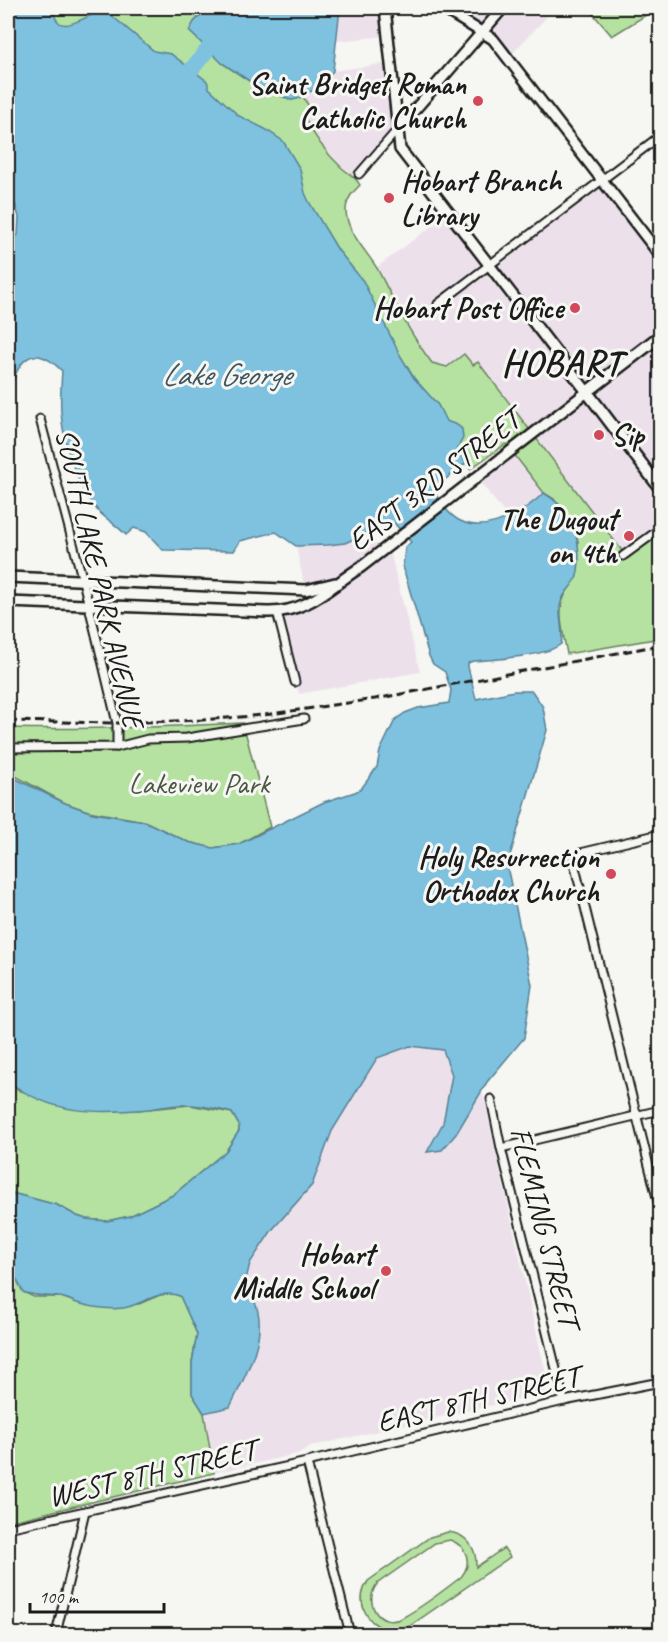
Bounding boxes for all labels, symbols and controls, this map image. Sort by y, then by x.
place label: Saint Bridget Roman Catholic Church [248,65,467,137]
marker: Saint Bridget Roman Catholic Church [471,94,485,108]
place label: Hobart Branch Library [401,162,563,234]
marker: Hobart Branch Library [382,191,396,205]
place label: Hobart Post Office [373,289,566,327]
marker: Hobart Post Office [568,301,582,315]
district label: HOBART [502,340,628,386]
water label: Lake George [162,354,295,395]
street label: EAST 3RD STREET [340,396,534,559]
place label: Sip [611,416,646,454]
street label: SOUTH LAKE PARK AVENUE [47,425,154,735]
marker: Sip [592,428,606,442]
place label: The Dugout on 4th [500,500,622,572]
marker: The Dugout on 4th [622,529,636,543]
park label: Lakeview Park [129,764,271,802]
place label: Holy Resurrection Orthodox Church [418,838,600,910]
marker: Holy Resurrection Orthodox Church [604,867,618,881]
street label: FLEMING STREET [502,1123,590,1338]
place label: Hobart Middle School [233,1235,380,1307]
marker: Hobart Middle School [379,1264,393,1278]
street label: EAST 8TH STREET [373,1356,590,1441]
street label: WEST 8TH STREET [44,1429,267,1515]
scale bar [30,1576,164,1614]
text: 100 m [39,1586,80,1608]

